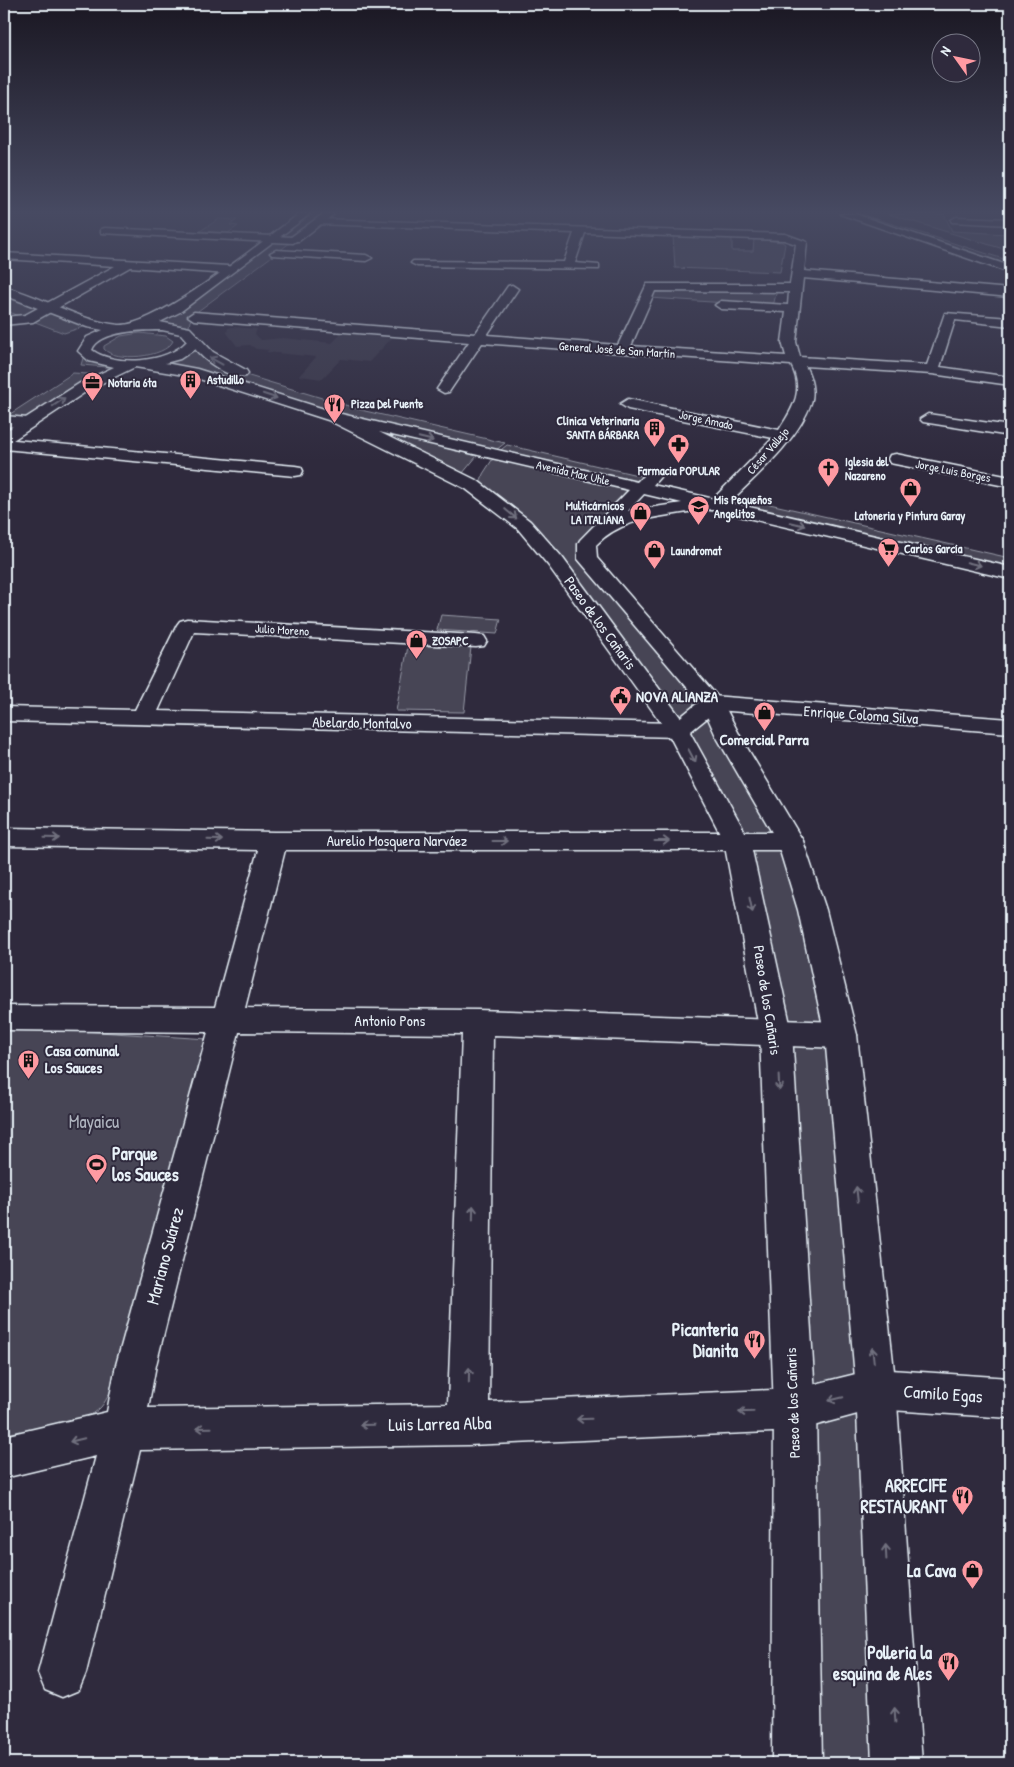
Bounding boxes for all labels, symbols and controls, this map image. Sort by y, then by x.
north arrow [932,32,982,82]
text: N [935,42,955,59]
street label: General José de San Martín [558,337,676,362]
one-way arrow [209,356,224,365]
building icon: Astudillo [179,368,203,399]
office icon: Notaria 6ta [80,371,104,402]
place label: Astudillo [207,371,244,388]
place label: Notaria 6ta [108,374,157,391]
one-way arrow [262,392,277,401]
restaurant icon: Pizza Del Puente [323,392,347,423]
place label: Pizza Del Puente [351,395,424,412]
one-way arrow [52,397,66,408]
street label: Jorge Amado [677,405,735,434]
place label: Clínica Veterinaria SANTA BÁRBARA [556,412,639,443]
building icon: Clínica Veterinaria SANTA BÁRBARA [643,416,667,447]
street label: César Vallejo [742,423,793,478]
pharmacy icon: Farmacia POPULAR [667,432,691,463]
one-way arrow [418,435,434,444]
place label: Iglesia del Nazareno [845,453,889,484]
street label: Jorge Luis Borges [914,455,993,486]
street label: Avenida Max Uhle [535,456,612,489]
church icon: Iglesia del Nazareno [817,457,841,488]
place label: Farmacia POPULAR [637,462,721,479]
shop icon: Latoneria y Pintura Garay [898,477,922,508]
place label: Mis Pequeños Angelitos [714,491,772,523]
school or university icon: Mis Pequeños Angelitos [686,495,710,526]
place label: Multicárnicos LA ITALIANA [566,497,624,528]
shop icon: Multicárnicos LA ITALIANA [628,501,652,532]
place label: Latoneria y Pintura Garay [855,507,965,525]
one-way arrow [504,509,517,520]
one-way arrow [790,520,806,529]
supermarket icon: Carlos García [876,537,900,568]
shop icon: Laundromat [643,539,667,570]
place label: Carlos García [904,540,963,557]
place label: Laundromat [671,542,722,559]
one-way arrow [965,560,981,569]
street label: Paseo de los Cañaris [559,572,642,674]
street label: Julio Moreno [254,620,310,639]
shop icon: ZOSAPC [404,629,428,660]
place label: ZOSAPC [432,632,469,649]
public building icon: NOVA ALIANZA [608,685,632,716]
place label: NOVA ALIANZA [636,686,719,707]
shop icon: Comercial Parra [752,700,776,731]
street label: Enrique Coloma Silva [803,700,919,729]
street label: Abelardo Montalvo [312,711,412,734]
place label: Comercial Parra [719,729,809,750]
one-way arrow [687,748,697,763]
street label: Aurelio Mosquera Narváez [327,830,468,851]
one-way arrow [44,833,60,842]
one-way arrow [206,835,223,845]
one-way arrow [492,836,508,846]
one-way arrow [654,836,670,846]
one-way arrow [746,897,756,913]
street label: Paseo de los Cañaris [748,944,787,1056]
street label: Antonio Pons [355,1010,426,1031]
place label: Casa comunal Los Sauces [45,1040,120,1078]
building icon: Casa comunal Los Sauces [17,1048,41,1079]
one-way arrow [774,1075,783,1091]
park label: Mayaicu [69,1109,119,1134]
place label: Parque los Sauces [112,1141,179,1187]
sports icon: Parque los Sauces [84,1152,108,1183]
one-way arrow [852,1186,862,1202]
street label: Mariano Suárez [140,1204,190,1307]
one-way arrow [468,1205,478,1221]
place label: Picanteria Dianita [672,1317,739,1363]
restaurant icon: Picanteria Dianita [742,1328,766,1359]
street label: Paseo de los Cañaris [780,1347,805,1459]
one-way arrow [868,1348,878,1364]
one-way arrow [465,1367,474,1383]
street label: Camilo Egas [903,1378,984,1409]
one-way arrow [828,1395,844,1405]
one-way arrow [738,1407,754,1417]
street label: Luis Larrea Alba [388,1410,492,1437]
one-way arrow [576,1414,592,1424]
one-way arrow [359,1420,376,1430]
one-way arrow [197,1423,213,1432]
one-way arrow [69,1436,85,1445]
place label: ARRECIFE RESTAURANT [861,1473,948,1519]
restaurant icon: ARRECIFE RESTAURANT [951,1484,975,1515]
one-way arrow [881,1545,890,1561]
place label: La Cava [907,1558,957,1583]
shop icon: La Cava [960,1559,984,1590]
place label: Polleria la esquina de Ales [833,1640,933,1687]
restaurant icon: Polleria la esquina de Ales [936,1651,960,1682]
one-way arrow [890,1707,899,1723]

